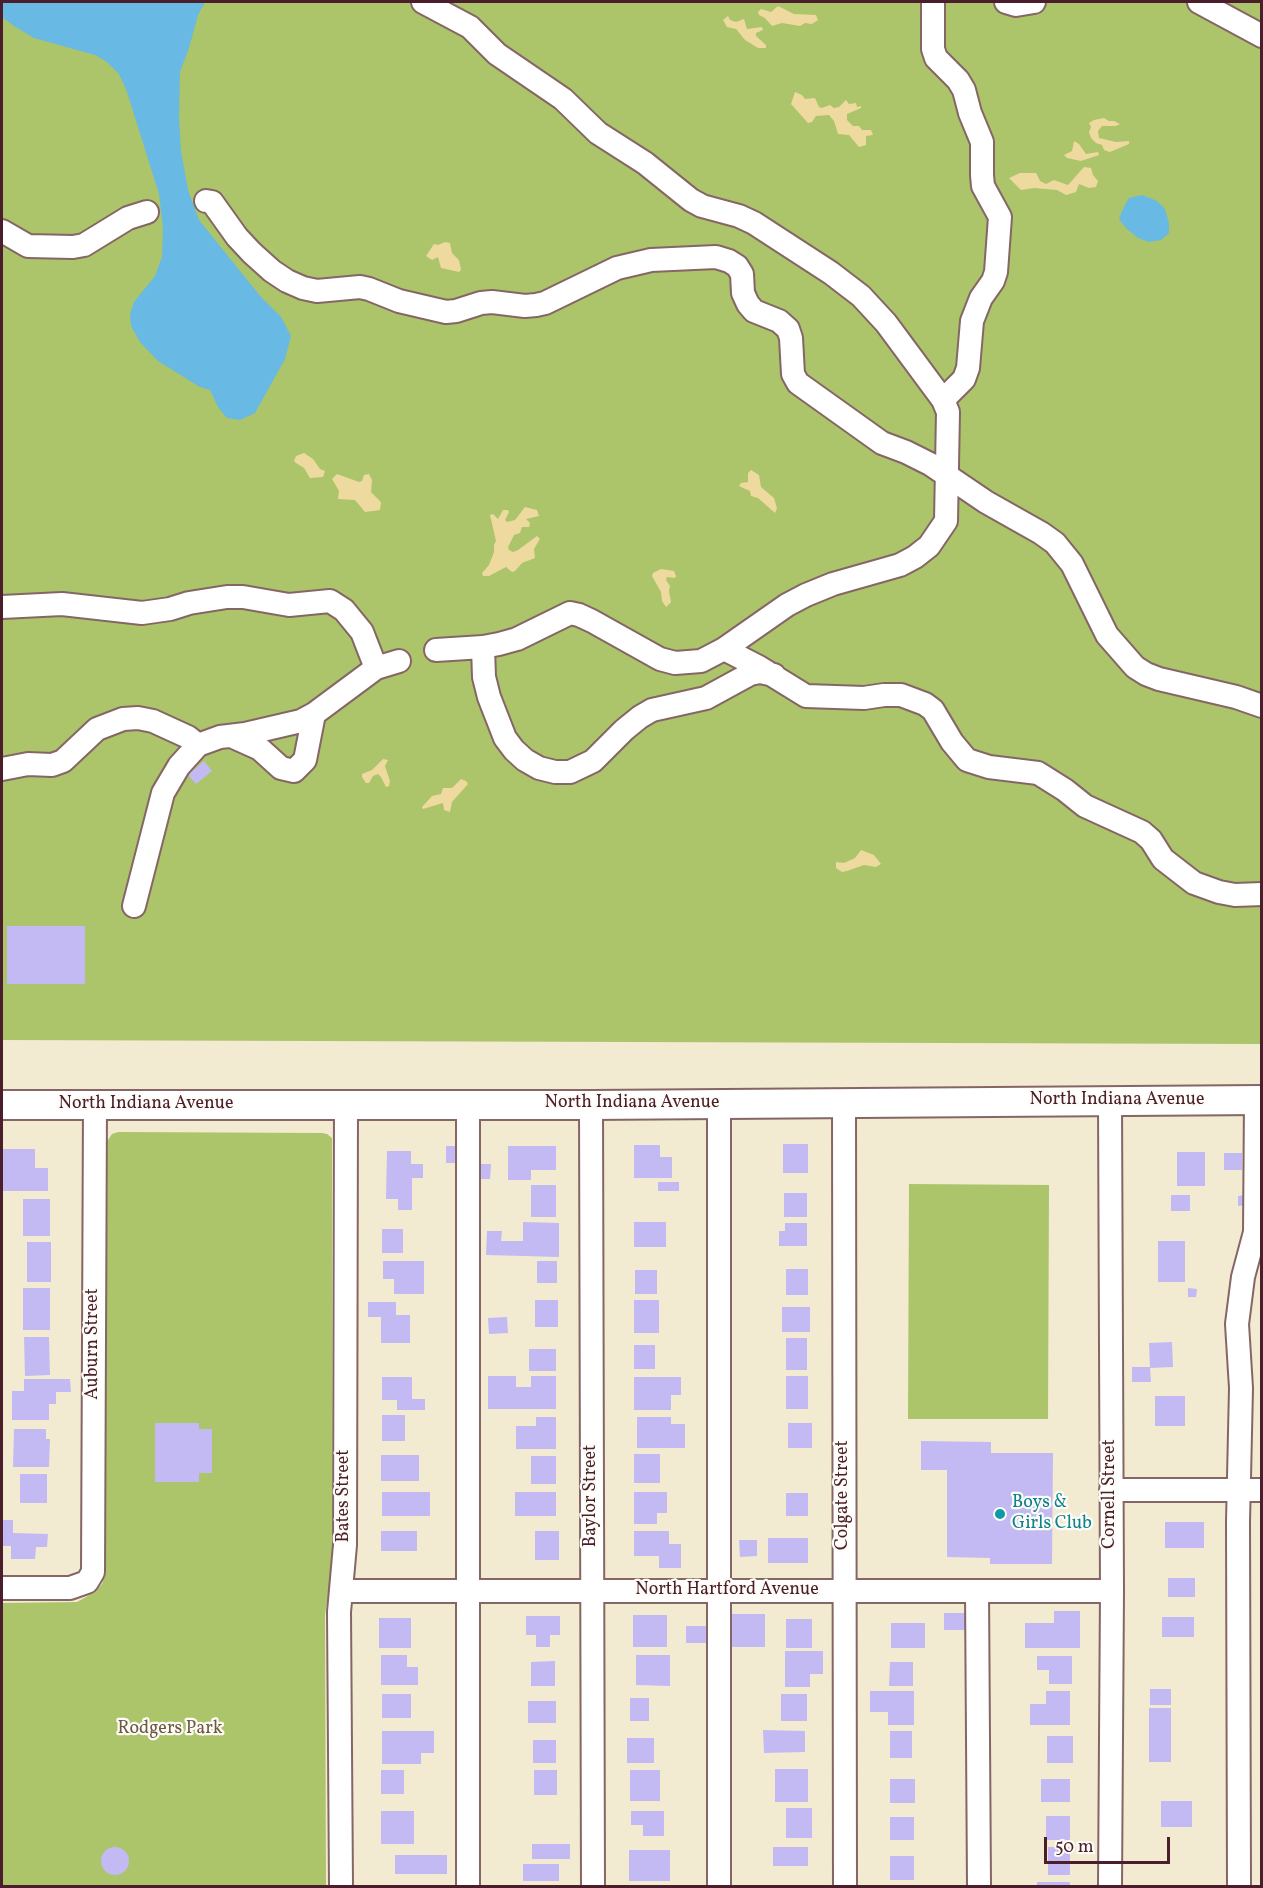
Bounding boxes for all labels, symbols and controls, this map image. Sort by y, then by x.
street label: North Indiana Avenue [1030,1090,1204,1112]
street label: North Indiana Avenue [545,1093,719,1115]
street label: North Indiana Avenue [59,1094,233,1116]
street label: Auburn Street [83,1288,105,1400]
street label: Cornell Street [1100,1439,1122,1549]
street label: Colgate Street [833,1440,855,1550]
street label: Baylor Street [581,1445,603,1547]
street label: Bates Street [334,1449,356,1543]
place label: Boys & Girls Club [1012,1493,1092,1536]
marker: Boys & Girls Club [993,1507,1007,1521]
street label: North Hartford Avenue [635,1580,819,1602]
park label: Rodgers Park [117,1719,223,1741]
scale bar [1047,1825,1173,1863]
text: 50 m [1055,1835,1094,1860]

